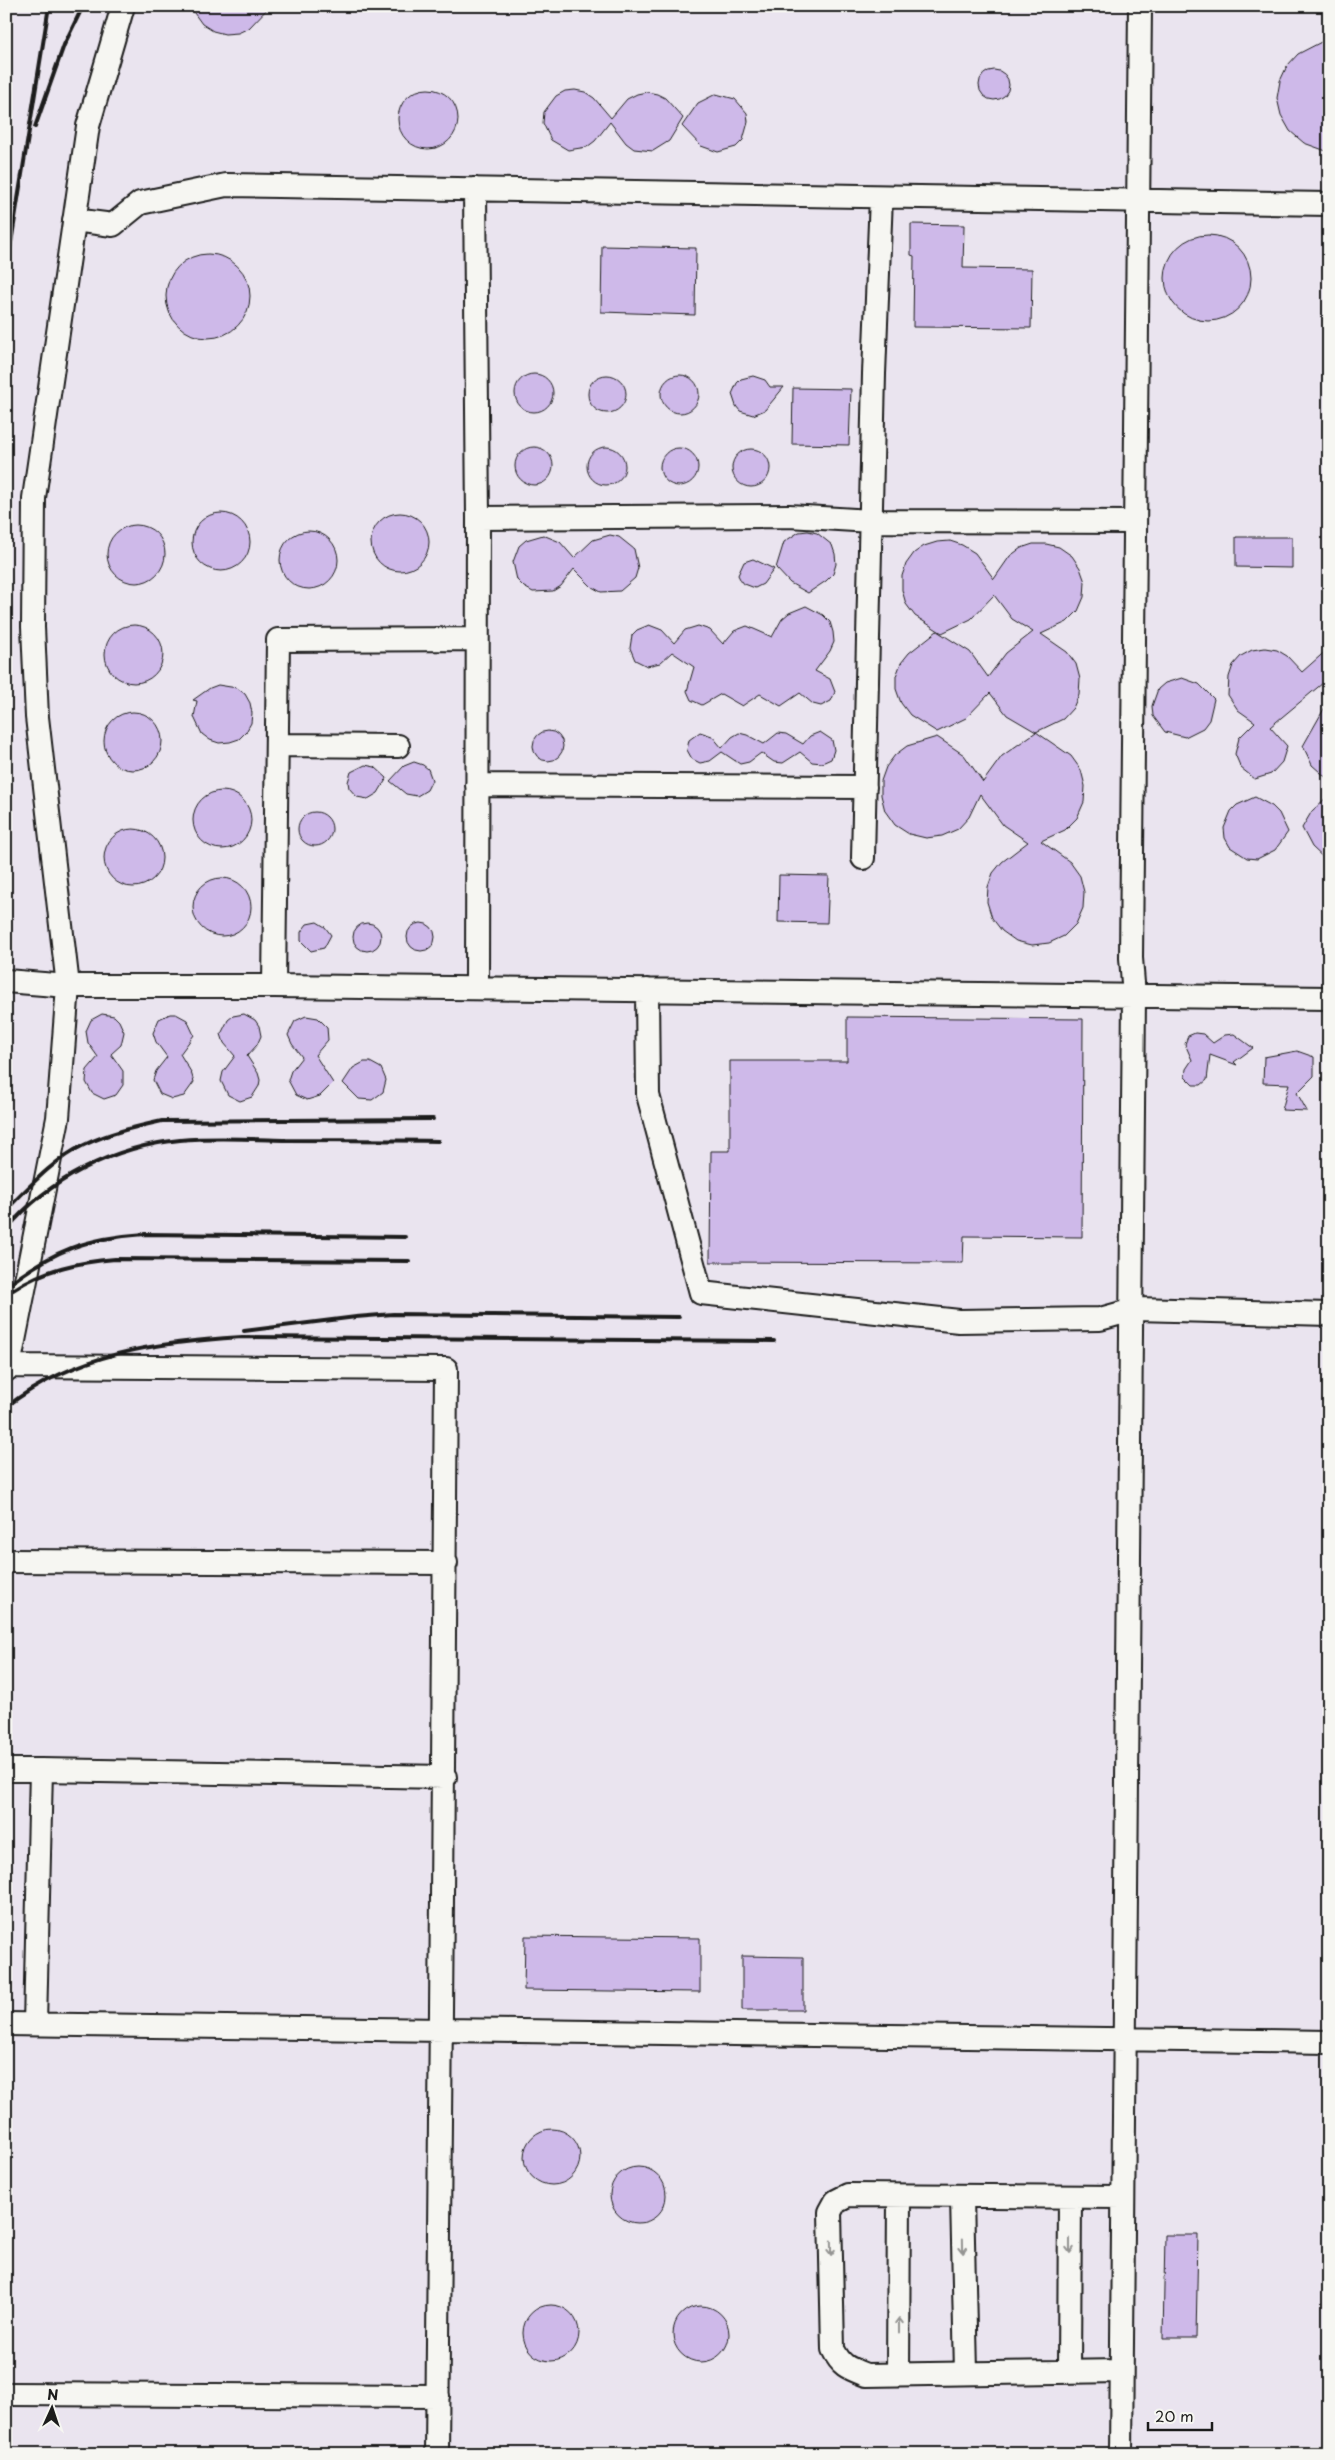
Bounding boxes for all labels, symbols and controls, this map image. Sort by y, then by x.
one-way arrow [958,2237,968,2253]
one-way arrow [1065,2238,1075,2254]
one-way arrow [826,2240,836,2256]
one-way arrow [894,2318,904,2334]
north arrow [28,2382,78,2432]
text: N [47,2384,59,2405]
scale bar [1148,2400,1211,2432]
text: 20 m [1155,2404,1194,2427]

